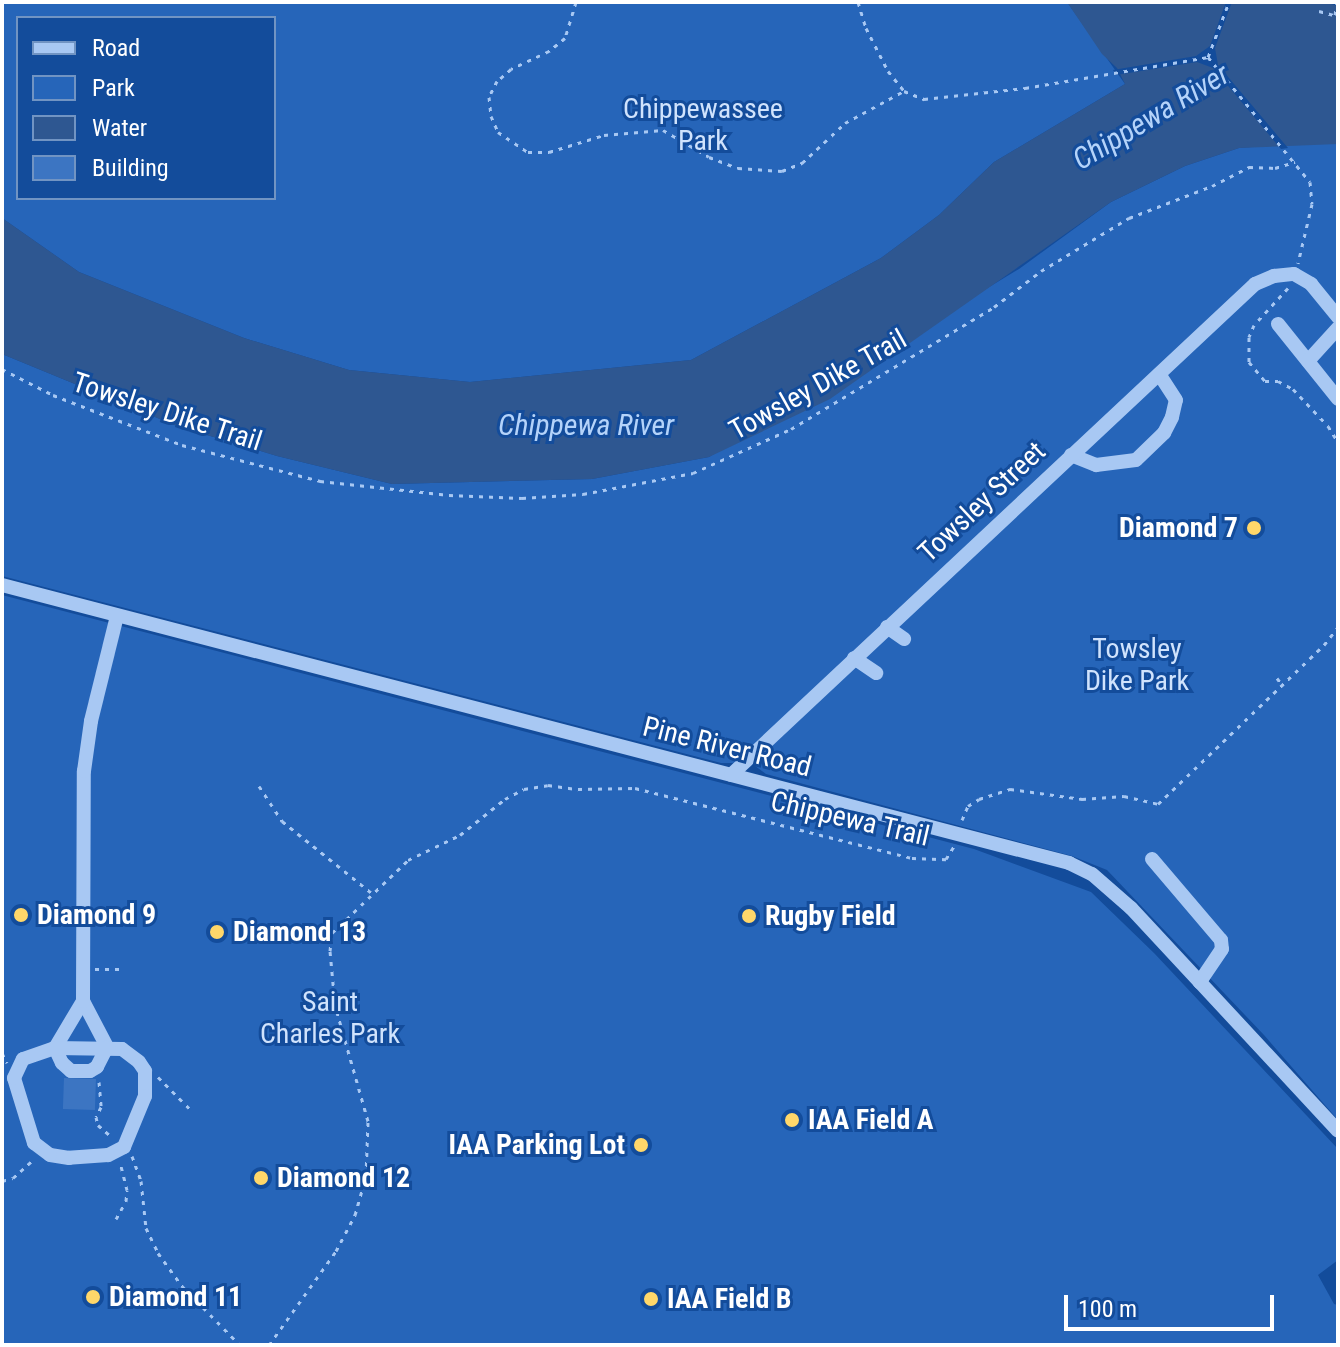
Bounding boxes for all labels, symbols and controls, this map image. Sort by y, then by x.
legend [16,16,276,200]
text: Road [92,34,140,62]
water label: Chippewa River [1066,56,1236,178]
text: Park [92,74,135,102]
park label: Chippewassee Park [623,92,783,158]
text: Water [92,114,147,142]
text: Building [92,154,169,182]
street label: Towsley Dike Trail [723,322,913,448]
street label: Towsley Dike Trail [68,365,266,459]
water label: Chippewa River [498,407,674,443]
street label: Towsley Street [912,435,1052,569]
place label: Diamond 7 [1119,511,1238,545]
marker: Diamond 7 [1245,519,1263,537]
park label: Towsley Dike Park [1085,632,1189,698]
street label: Pine River Road [639,710,815,784]
street label: Chippewa Trail [767,784,933,854]
place label: Diamond 9 [37,898,156,932]
place label: Rugby Field [765,899,896,933]
marker: Diamond 9 [12,906,30,924]
marker: Rugby Field [740,907,758,925]
place label: Diamond 13 [233,915,366,949]
marker: Diamond 13 [208,923,226,941]
park label: Saint Charles Park [260,985,400,1051]
place label: IAA Field A [808,1103,934,1137]
marker: IAA Field A [783,1111,801,1129]
place label: IAA Parking Lot [448,1128,625,1162]
marker: IAA Parking Lot [632,1136,650,1154]
place label: Diamond 12 [277,1161,410,1195]
marker: Diamond 12 [252,1169,270,1187]
scale bar [1068,1279,1278,1329]
place label: Diamond 11 [109,1280,242,1314]
place label: IAA Field B [667,1282,792,1316]
marker: Diamond 11 [84,1288,102,1306]
marker: IAA Field B [642,1290,660,1308]
text: 100 m [1078,1295,1137,1323]

